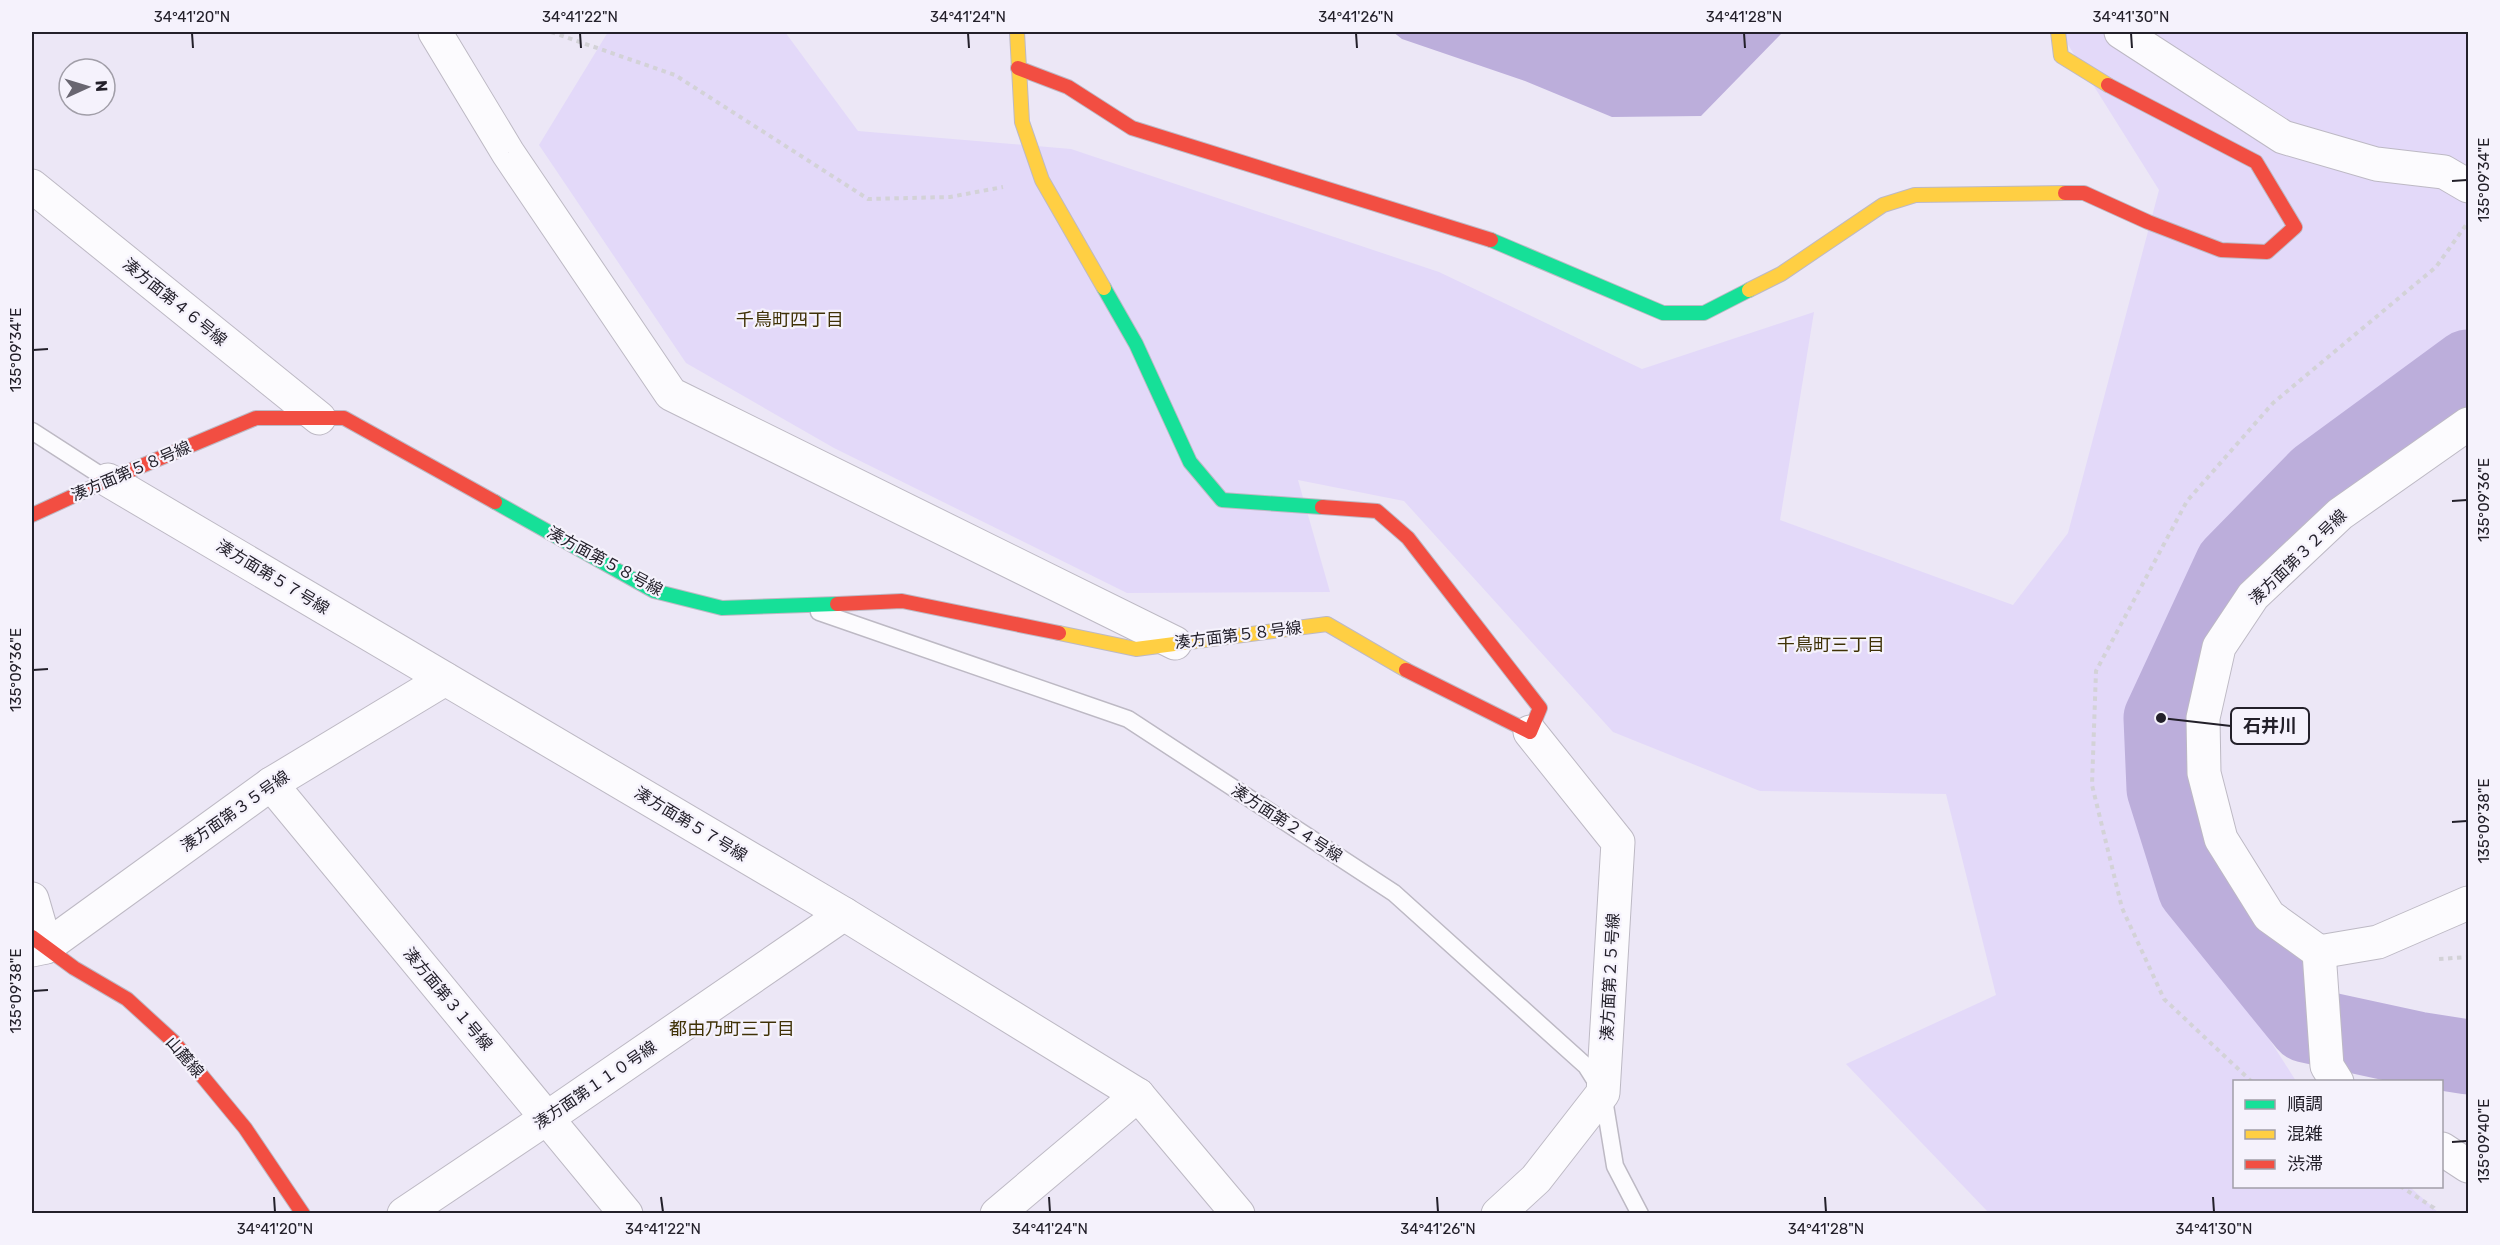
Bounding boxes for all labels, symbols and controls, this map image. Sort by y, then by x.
text: 34°41'20"N [154,8,230,26]
text: 34°41'22"N [542,8,618,26]
text: 34°41'24"N [930,8,1006,26]
text: 34°41'26"N [1318,8,1394,26]
text: 34°41'28"N [1706,8,1782,26]
text: 34°41'30"N [2093,8,2169,26]
north arrow [57,57,117,117]
text: N [92,80,111,92]
text: 135°09'34"E [2475,138,2493,222]
street label: 湊方面第４６号線 [119,254,231,350]
text: 135°09'34"E [7,308,25,392]
district label: 千鳥町四丁目 [736,309,844,331]
street label: 湊方面第５８号線 [68,437,194,505]
text: 135°09'36"E [2475,458,2493,542]
street label: 湊方面第３２号線 [2245,506,2351,608]
street label: 湊方面第５８号線 [544,523,666,599]
street label: 湊方面第５７号線 [213,536,333,618]
street label: 湊方面第５８号線 [1173,618,1303,652]
text: 135°09'36"E [7,628,25,712]
district label: 千鳥町三丁目 [1777,634,1885,656]
callout: 石井川 [2231,708,2309,744]
text: 石井川 [2243,715,2297,737]
street label: 湊方面第３５号線 [177,767,293,855]
text: 135°09'38"E [2475,778,2493,864]
street label: 湊方面第２４号線 [1228,780,1346,866]
street label: 湊方面第５７号線 [631,783,751,865]
street label: 湊方面第２５号線 [1597,913,1623,1041]
street label: 湊方面第３１号線 [400,944,496,1054]
text: 135°09'38"E [7,948,25,1034]
district label: 都由乃町三丁目 [669,1018,795,1040]
street label: 山麓線 [162,1033,208,1081]
street label: 湊方面第１１０号線 [530,1037,660,1133]
legend [2233,1080,2443,1188]
text: 順調 [2287,1093,2323,1115]
text: 135°09'40"E [2475,1099,2493,1183]
text: 混雑 [2287,1123,2323,1145]
text: 渋滞 [2287,1153,2323,1175]
text: 34°41'20"N [237,1220,313,1238]
text: 34°41'22"N [625,1220,701,1238]
text: 34°41'24"N [1012,1220,1088,1238]
text: 34°41'26"N [1400,1220,1476,1238]
text: 34°41'28"N [1788,1220,1864,1238]
text: 34°41'30"N [2176,1220,2252,1238]

